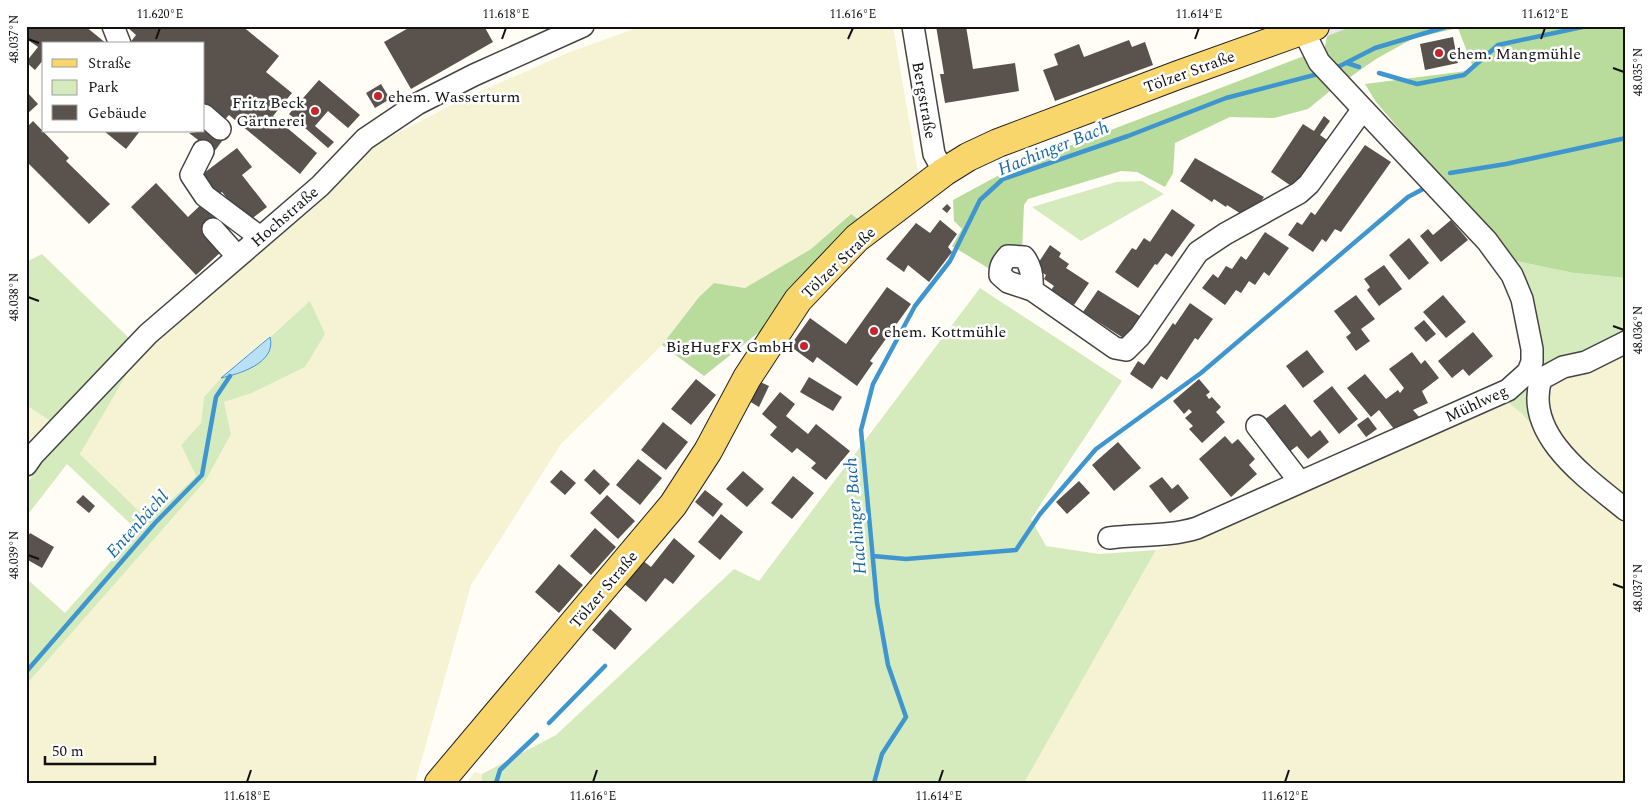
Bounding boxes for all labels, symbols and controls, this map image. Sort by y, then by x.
text: 11.620°E [137,5,183,24]
text: 11.618°E [483,5,529,24]
text: 11.616°E [830,5,876,24]
text: 11.614°E [1176,5,1222,24]
text: 11.612°E [1522,5,1568,24]
text: 48.037°N [5,15,24,63]
legend [42,42,205,132]
place label: ehem. Mangmühle [1449,42,1581,66]
street label: Tölzer Straße [1141,44,1238,99]
marker: ehem. Mangmühle [1433,47,1445,59]
text: 48.035°N [1629,48,1648,96]
text: Straße [88,52,131,75]
street label: Bergstraße [905,60,943,141]
text: Park [88,76,119,99]
place label: ehem. Wasserturm [388,85,521,109]
marker: ehem. Wasserturm [372,90,384,102]
place label: Fritz Beck Gärtnerei [232,91,305,133]
text: Gebäude [88,102,147,125]
marker: Fritz Beck Gärtnerei [309,105,321,117]
water label: Hachinger Bach [994,114,1113,183]
street label: Hochstraße [245,180,324,253]
street label: Tölzer Straße [796,221,881,304]
text: 48.038°N [5,273,24,321]
text: 48.036°N [1629,306,1648,354]
place label: ehem. Kottmühle [884,320,1006,344]
marker: ehem. Kottmühle [868,325,880,337]
place label: BigHugFX GmbH [666,335,794,359]
marker: BigHugFX GmbH [798,340,810,352]
street label: Mühlweg [1441,379,1512,429]
water label: Hachinger Bach [837,456,874,576]
water label: Entenbächl [100,484,175,564]
text: 48.039°N [5,531,24,579]
street label: Tölzer Straße [564,545,644,634]
text: 48.037°N [1629,564,1648,612]
scale bar [45,734,155,766]
text: 50 m [52,740,84,763]
text: 11.618°E [224,787,270,806]
text: 11.616°E [570,787,616,806]
text: 11.614°E [916,787,962,806]
text: 11.612°E [1262,787,1308,806]

